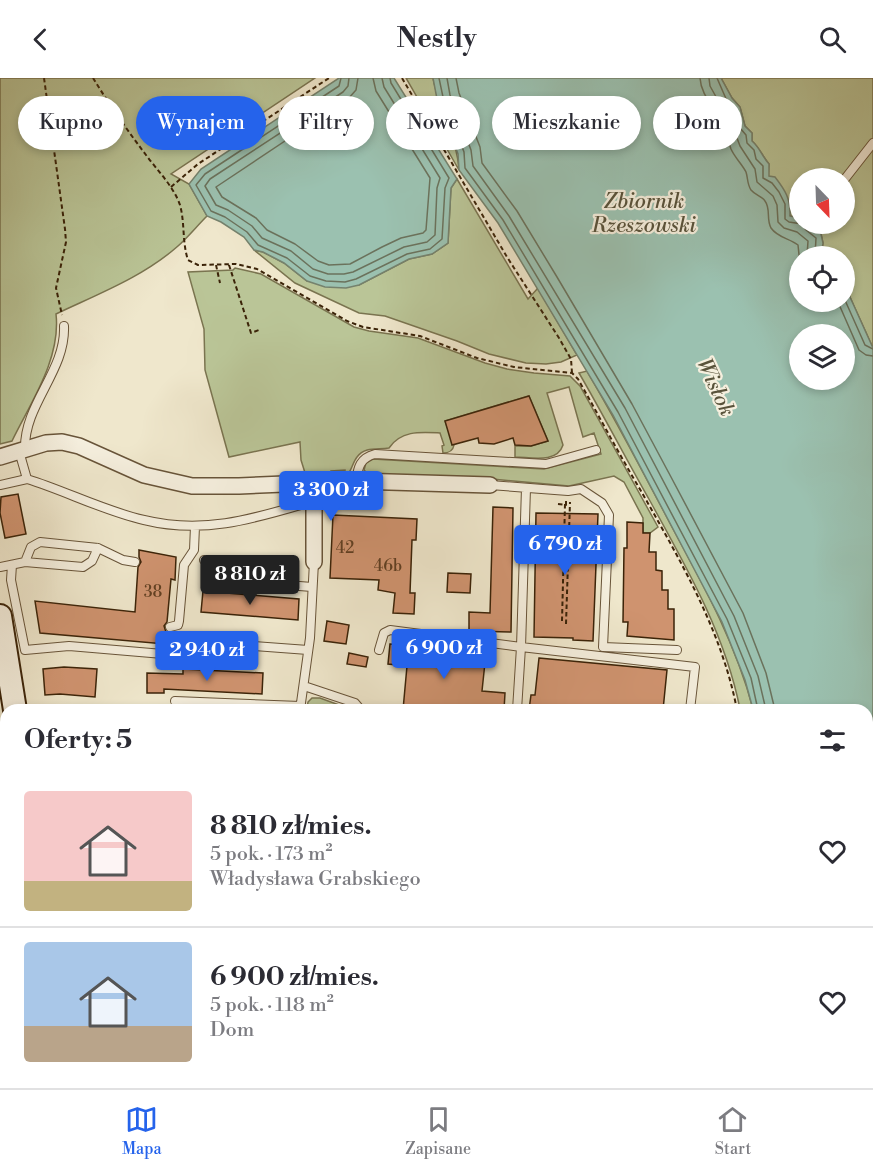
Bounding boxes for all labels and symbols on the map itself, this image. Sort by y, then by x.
north arrow [789,168,855,234]
water label: Zbiornik Rzeszowski [591,189,697,239]
water label: Wisłok [690,354,740,421]
pin: 3 300 zł [269,471,393,522]
pin: 6 790 zł [503,525,627,576]
house number: 42 [336,538,354,558]
pin: 8 810 zł [188,555,312,606]
house number: 46b [374,556,402,576]
house number: 38 [144,582,163,602]
pin: 6 900 zł [382,629,506,680]
pin: 2 940 zł [145,631,269,682]

